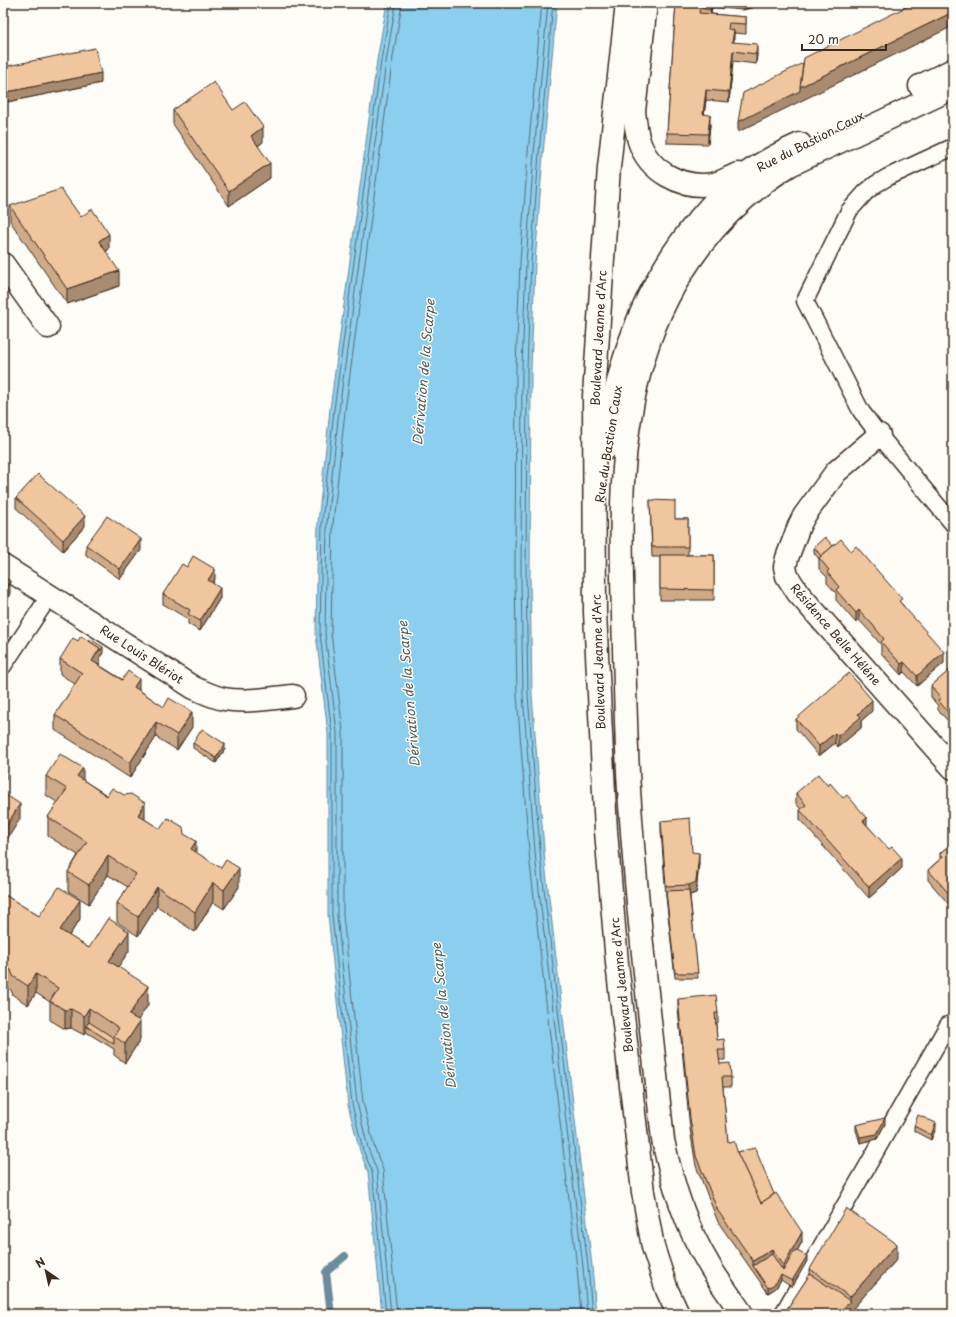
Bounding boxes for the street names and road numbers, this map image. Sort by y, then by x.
street label: Rue du Bastion Caux [753,106,867,176]
street label: Boulevard Jeanne d'Arc [585,269,611,406]
street label: Rue du Bastion Caux [590,384,626,504]
street label: Résidence Belle Héléne [787,579,885,689]
street label: Boulevard Jeanne d'Arc [587,594,609,730]
street label: Rue Louis Blériot [97,620,187,688]
street label: Boulevard Jeanne d'Arc [605,916,637,1053]

